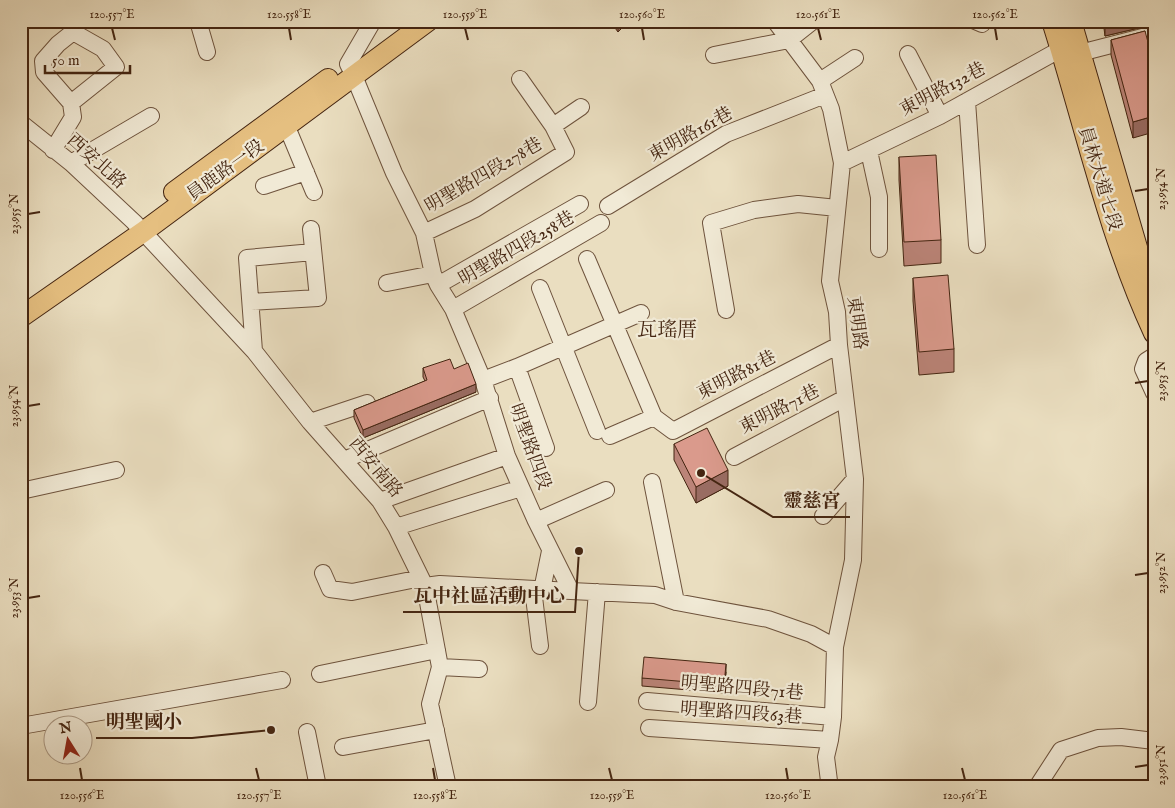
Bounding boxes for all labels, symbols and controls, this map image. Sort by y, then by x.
text: 120.557°E [90,7,135,22]
text: 120.558°E [267,7,311,22]
text: 120.559°E [443,7,487,22]
text: 120.560°E [619,7,665,22]
text: 120.561°E [796,7,840,22]
text: 120.562°E [972,7,1018,22]
scale bar [45,42,130,74]
text: 50 m [52,51,80,70]
street label: 東明路132巷 [896,58,990,122]
street label: 東明路161巷 [645,102,737,168]
street label: 員林大道七段 [1072,124,1126,234]
street label: 西安北路 [62,129,130,195]
street label: 明聖路四段278巷 [421,133,547,219]
street label: 員鹿路一段 [183,135,269,207]
text: 23.954°N [1154,167,1169,210]
text: 23.955°N [7,193,22,234]
street label: 明聖路四段258巷 [455,207,579,291]
street label: 東明路 [841,295,871,351]
district label: 瓦瑤厝 [637,318,697,343]
street label: 東明路81巷 [694,346,780,406]
text: 23.953°N [1154,360,1169,401]
street label: 東明路71巷 [736,380,824,440]
text: 23.954°N [7,384,22,427]
street label: 明聖路四段 [503,401,555,493]
street label: 西安南路 [343,433,407,503]
callout: 靈慈宮 [773,483,850,517]
text: 靈慈宮 [783,490,841,514]
text: 23.952°N [1154,551,1169,594]
text: 23.953°N [7,577,22,618]
callout: 瓦中社區活動中心 [403,578,575,612]
text: 瓦中社區活動中心 [413,585,565,609]
street label: 明聖路四段71巷 [680,672,804,706]
street label: 明聖路四段63巷 [679,698,803,730]
callout: 明聖國小 [96,704,192,738]
text: 明聖國小 [106,711,182,735]
north arrow [42,716,92,766]
text: N [57,718,73,738]
text: 23.951°N [1154,744,1169,785]
text: 120.556°E [60,788,104,803]
text: 120.557°E [237,788,282,803]
text: 120.558°E [413,788,457,803]
text: 120.559°E [590,788,634,803]
text: 120.560°E [765,788,811,803]
text: 120.561°E [943,788,987,803]

